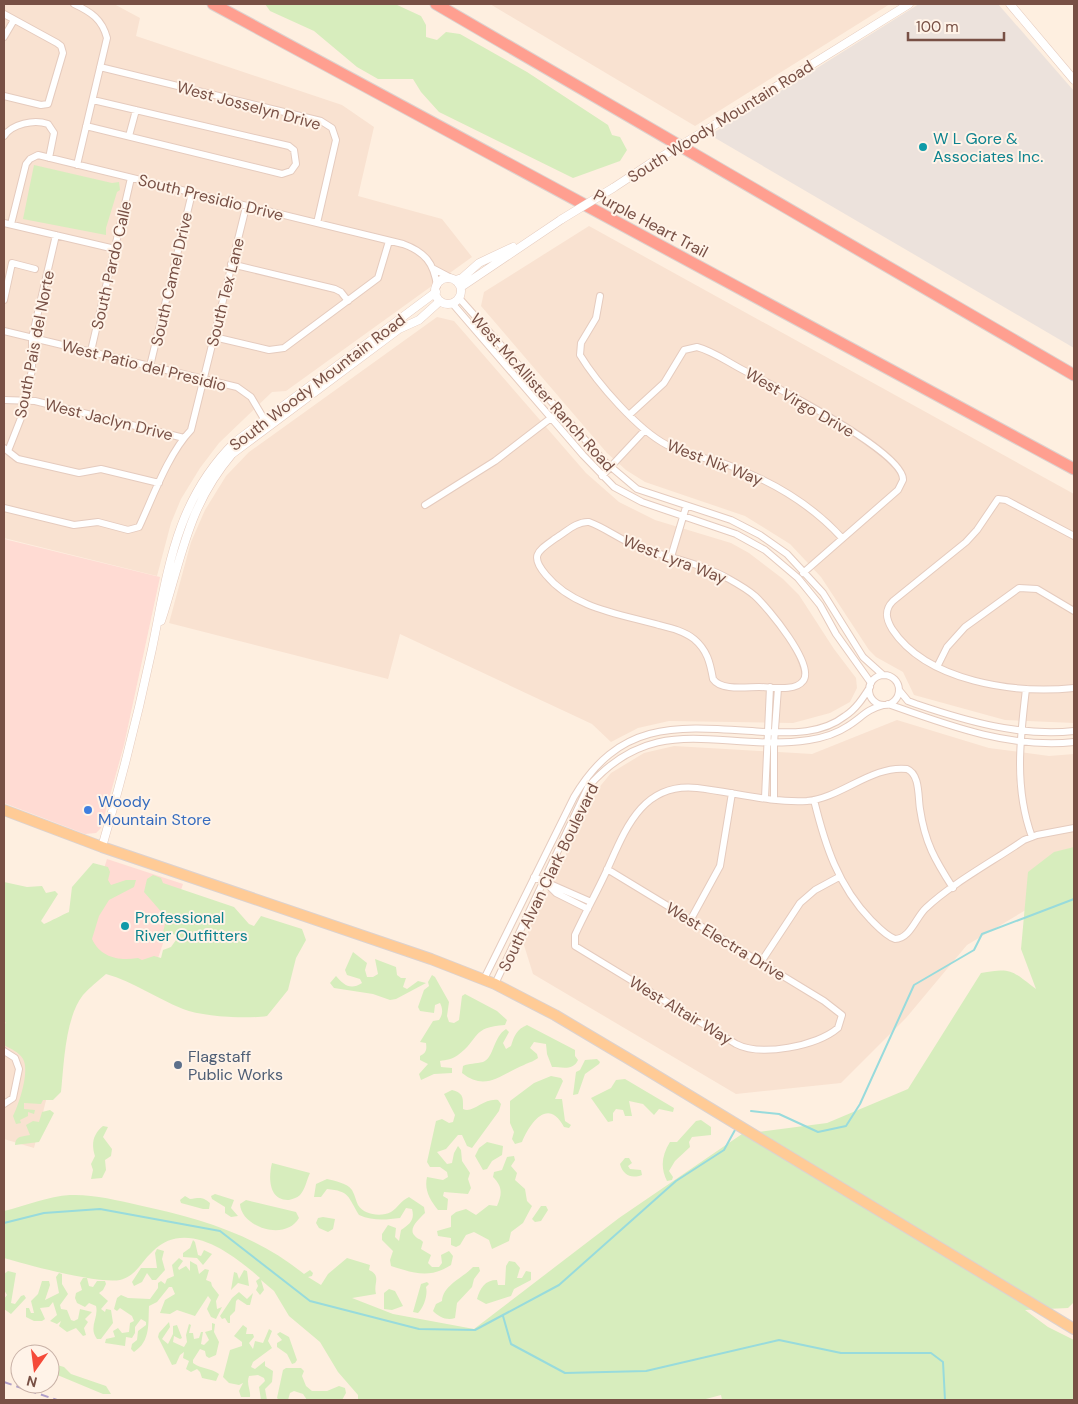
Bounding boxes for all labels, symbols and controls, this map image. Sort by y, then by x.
scale bar [908,10,1004,42]
text: 100 m [916,17,959,37]
street label: South Woody Mountain Road [623,55,817,187]
street label: West Josselyn Drive [174,76,323,135]
place label: W L Gore & Associates Inc. [933,128,1043,167]
marker: W L Gore & Associates Inc. [917,141,929,153]
street label: South Presidio Drive [136,169,286,226]
street label: Purple Heart Trail [590,184,712,262]
street label: South Pardo Calle [87,199,136,331]
street label: South Camel Drive [146,210,197,348]
street label: South Tex Lane [202,235,249,349]
street label: South Pais del Norte [10,268,59,420]
street label: South Woody Mountain Road [225,309,410,456]
street label: West McAllister Ranch Road [466,309,619,476]
street label: West Patio del Presidio [59,335,229,396]
street label: West Virgo Drive [741,363,858,442]
street label: West Jaclyn Drive [42,393,175,446]
street label: West Nix Way [664,435,766,490]
street label: West Lyra Way [620,530,730,589]
street label: South Alvan Clark Boulevard [494,780,603,975]
place label: Woody Mountain Store [98,791,211,830]
marker: Woody Mountain Store [82,804,94,816]
street label: West Electra Drive [662,897,789,985]
place label: Professional River Outfitters [135,907,248,946]
marker: Professional River Outfitters [119,920,131,932]
street label: West Altair Way [625,971,736,1050]
place label: Flagstaff Public Works [188,1046,283,1085]
marker: Flagstaff Public Works [172,1059,184,1071]
north arrow [10,1344,60,1394]
text: N [25,1372,39,1392]

